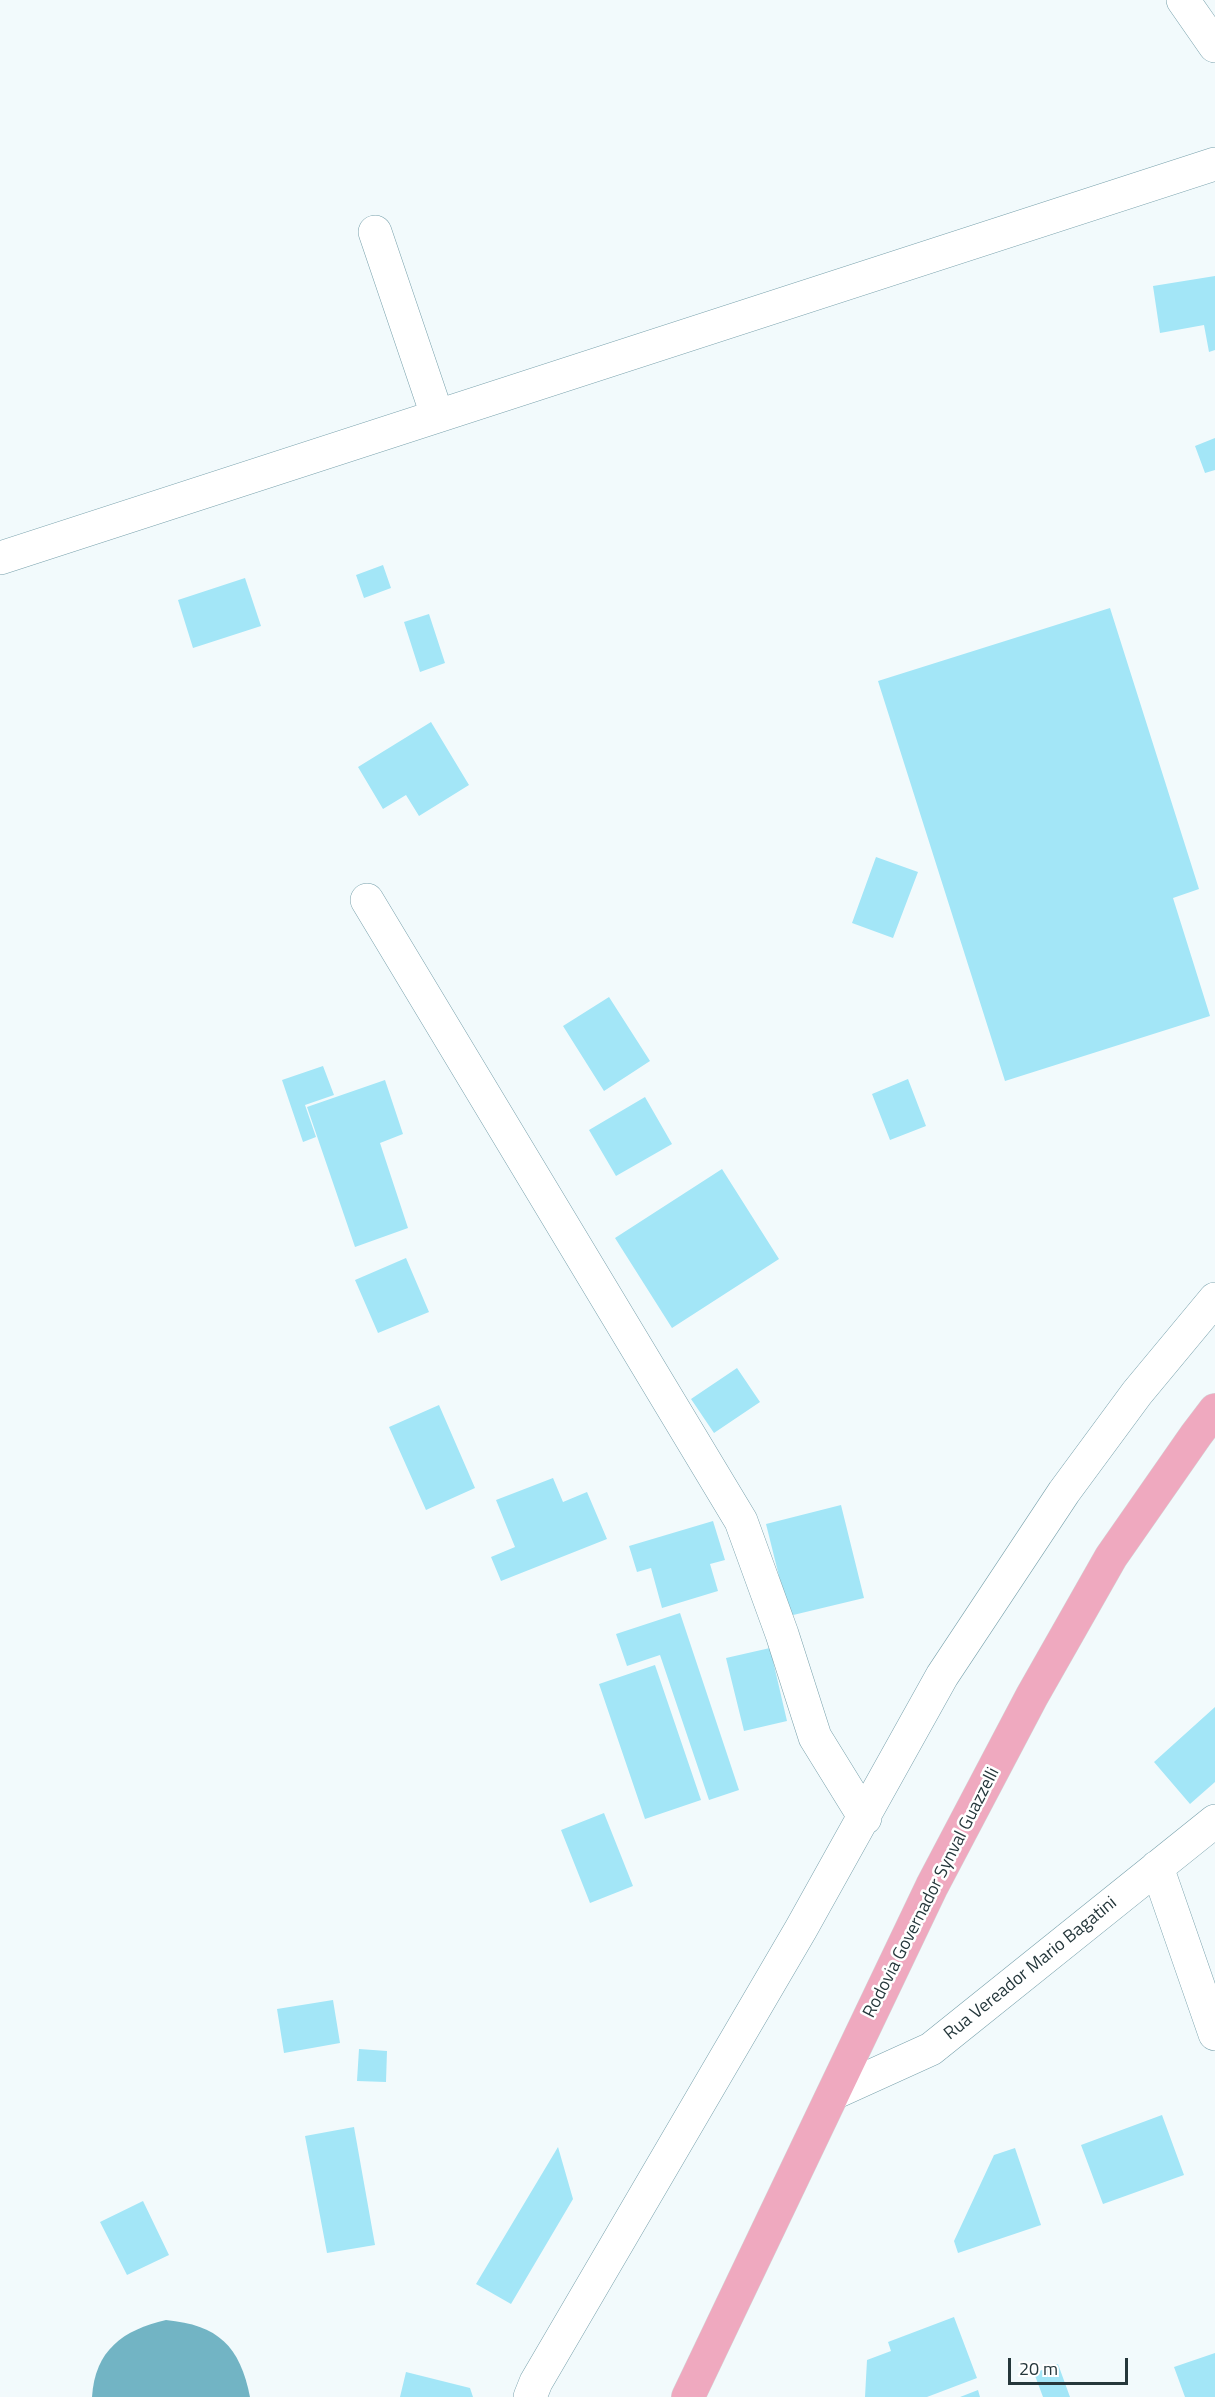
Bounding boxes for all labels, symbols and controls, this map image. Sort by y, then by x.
street label: Rodovia Governador Synval Guazzelli [859,1764,1005,2022]
street label: Rua Vereador Mario Bagatini [940,1893,1122,2045]
scale bar [1011,2346,1131,2384]
text: 20 m [1019,2355,1058,2382]

